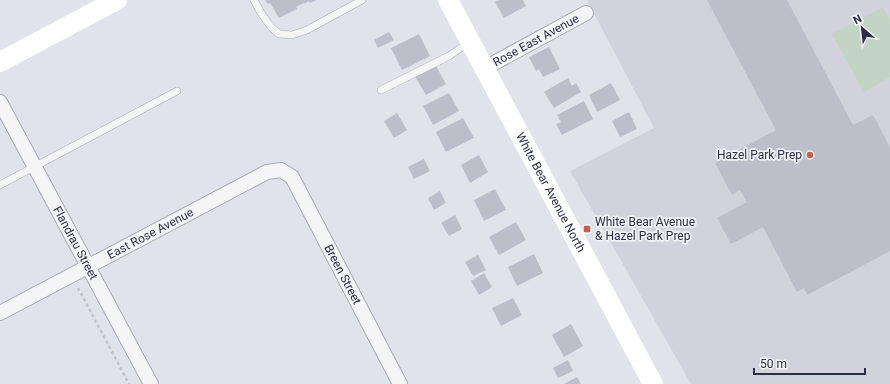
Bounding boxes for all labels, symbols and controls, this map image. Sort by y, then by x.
north arrow [842,8,882,48]
street label: Rose East Avenue [491,11,581,69]
text: N [851,12,864,27]
street label: White Bear Avenue North [513,130,588,255]
place label: Hazel Park Prep [717,148,802,162]
marker: Hazel Park Prep [805,150,815,160]
street label: Flandrau Street [50,204,101,282]
street label: East Rose Avenue [105,205,196,262]
place label: White Bear Avenue & Hazel Park Prep [595,215,695,243]
marker: White Bear Avenue & Hazel Park Prep [582,224,592,234]
street label: Breen Street [321,242,364,307]
scale bar [754,350,865,376]
text: 50 m [760,357,787,371]

